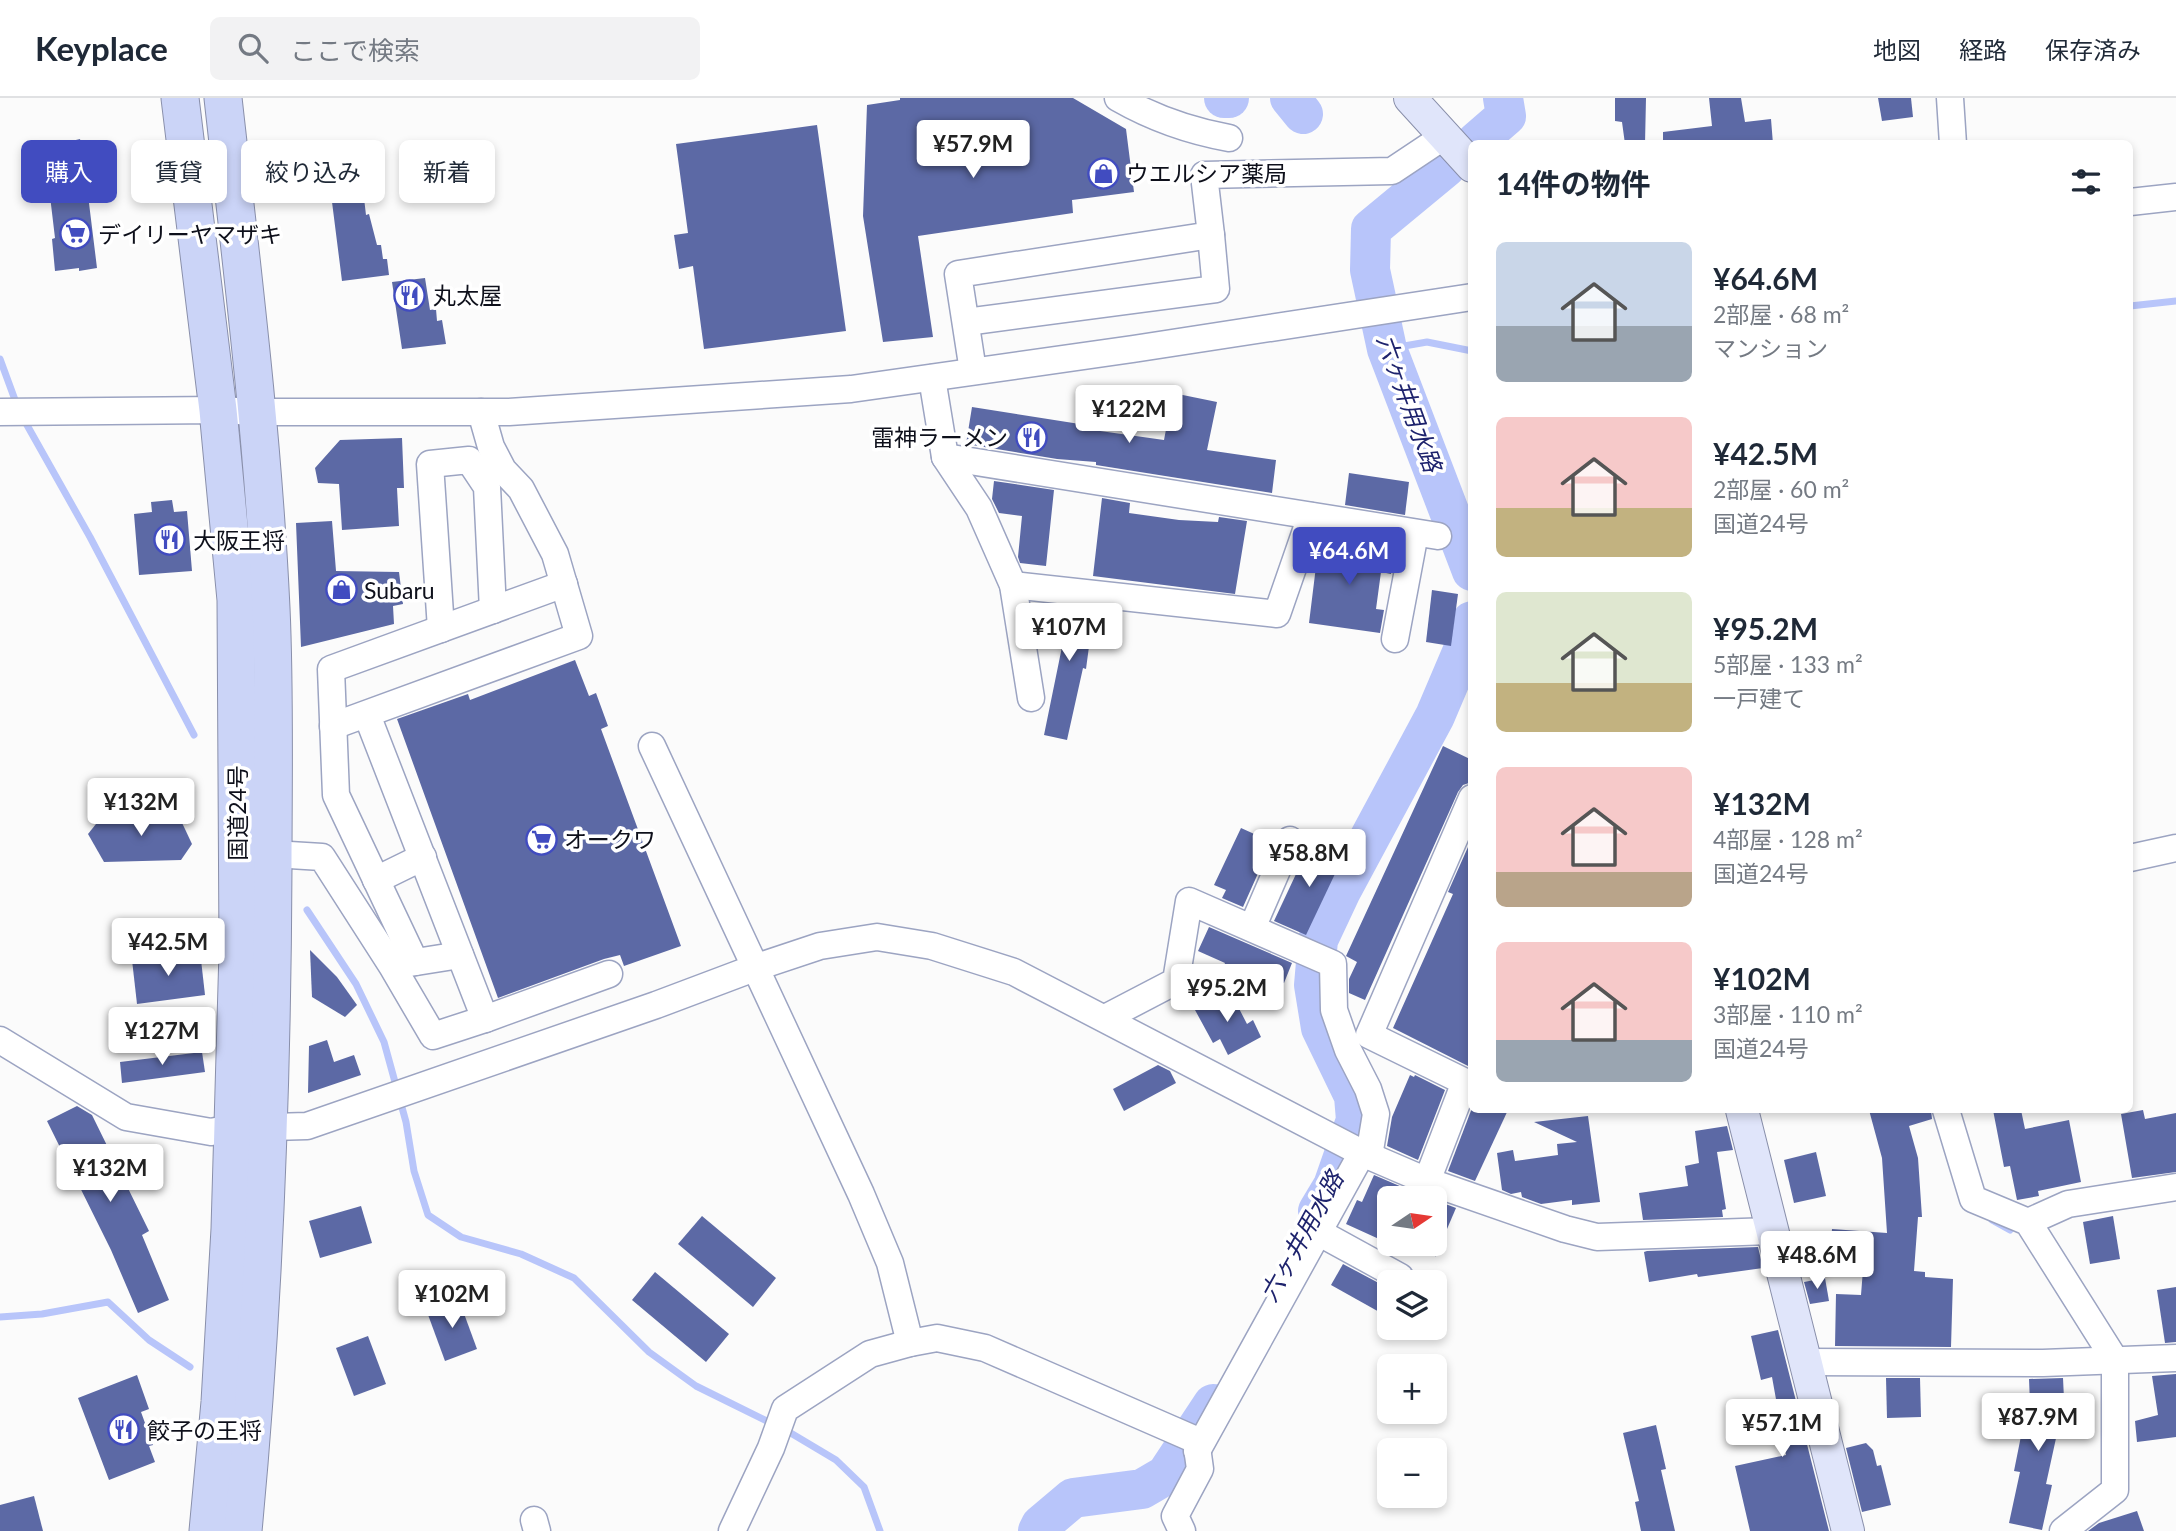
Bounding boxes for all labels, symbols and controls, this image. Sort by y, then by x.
search box [210,17,700,80]
text: Keyplace [35,28,168,68]
icon: search [234,29,272,67]
text: ここで検索 [290,34,420,66]
text: 地図 [1873,35,1921,64]
text: 経路 [1959,35,2007,64]
text: 保存済み [2045,35,2141,64]
pin: ¥57.9M [916,120,1030,180]
text: ¥57.9M [933,129,1013,157]
chip: 購入 [21,140,117,203]
chip: 賃貸 [131,140,227,203]
chip: 絞り込み [241,140,385,203]
chip: 新着 [399,140,495,203]
shop icon: ウエルシア薬局 [1086,156,1120,190]
place label: ウエルシア薬局 [1126,159,1287,187]
icon: filters [2067,163,2105,201]
text: 14件の物件 [1496,165,1651,201]
supermarket icon: デイリーヤマザキ [58,217,92,251]
place label: デイリーヤマザキ [98,220,282,248]
text: ¥64.6M [1713,260,1818,296]
icon: home [1552,270,1636,354]
restaurant icon: 丸太屋 [393,278,427,312]
place label: 丸太屋 [433,281,502,309]
text: 2部屋 · 68 m² [1713,300,1849,328]
water label: 六ヶ井用水路 [1372,330,1449,477]
text: マンション [1713,334,1828,362]
pin: ¥122M [1080,386,1178,445]
text: ¥122M [1091,394,1167,422]
restaurant icon: 雷神ラーメン [1014,420,1048,454]
place label: 雷神ラーメン [871,423,1008,451]
text: ¥42.5M [1713,435,1818,471]
icon: home [1552,445,1636,529]
text: 2部屋 · 60 m² [1713,475,1849,503]
text: 国道24号 [1713,509,1809,537]
restaurant icon: 大阪王将 [153,523,187,557]
place label: 大阪王将 [193,526,285,554]
pin: ¥64.6M [1292,528,1406,587]
text: ¥64.6M [1309,536,1389,564]
shop icon: Subaru [324,573,358,607]
place label: Subaru [364,576,435,604]
pin: ¥107M [1020,603,1118,663]
text: ¥95.2M [1713,610,1818,646]
text: ¥107M [1031,612,1107,640]
icon: home [1552,620,1636,704]
text: 5部屋 · 133 m² [1713,650,1863,678]
text: 一戸建て [1713,684,1805,712]
street label: 国道24号 [223,765,251,861]
pin: ¥132M [92,778,190,838]
text: ¥132M [1713,785,1811,821]
text: ¥132M [103,787,179,815]
icon: home [1552,795,1636,879]
supermarket icon: オークワ [524,822,558,856]
place label: オークワ [564,825,656,853]
text: 4部屋 · 128 m² [1713,825,1863,853]
pin: ¥58.8M [1252,830,1366,889]
text: ¥58.8M [1269,838,1349,866]
text: 国道24号 [1713,859,1809,887]
pin: ¥42.5M [111,918,225,978]
text: ¥42.5M [128,927,208,955]
text: ¥102M [1713,960,1811,996]
pin: ¥95.2M [1170,964,1284,1024]
icon: home [1552,970,1636,1054]
text: ¥95.2M [1187,973,1267,1001]
text: 3部屋 · 110 m² [1713,1000,1863,1028]
pin: ¥127M [113,1007,211,1067]
text: ¥127M [124,1016,200,1044]
text: 国道24号 [1713,1034,1809,1062]
pin: ¥132M [61,1144,159,1204]
text: ¥132M [72,1153,148,1181]
water label: 六ヶ井用水路 [1253,1164,1350,1306]
north arrow [1377,1186,1447,1256]
map controls [1377,1186,1447,1508]
pin: ¥48.6M [1760,1232,1874,1291]
text: ¥48.6M [1777,1240,1857,1268]
pin: ¥102M [403,1270,501,1330]
button: layers [1377,1270,1447,1340]
text: ¥102M [414,1279,490,1307]
button: + [1377,1354,1447,1424]
pin: ¥87.9M [1981,1394,2095,1453]
pin: ¥57.1M [1725,1400,1839,1459]
text: ¥87.9M [1998,1402,2078,1430]
text: ¥57.1M [1742,1408,1822,1436]
restaurant icon: 餃子の王将 [107,1413,141,1447]
place label: 餃子の王将 [147,1416,262,1444]
button: − [1377,1438,1447,1508]

